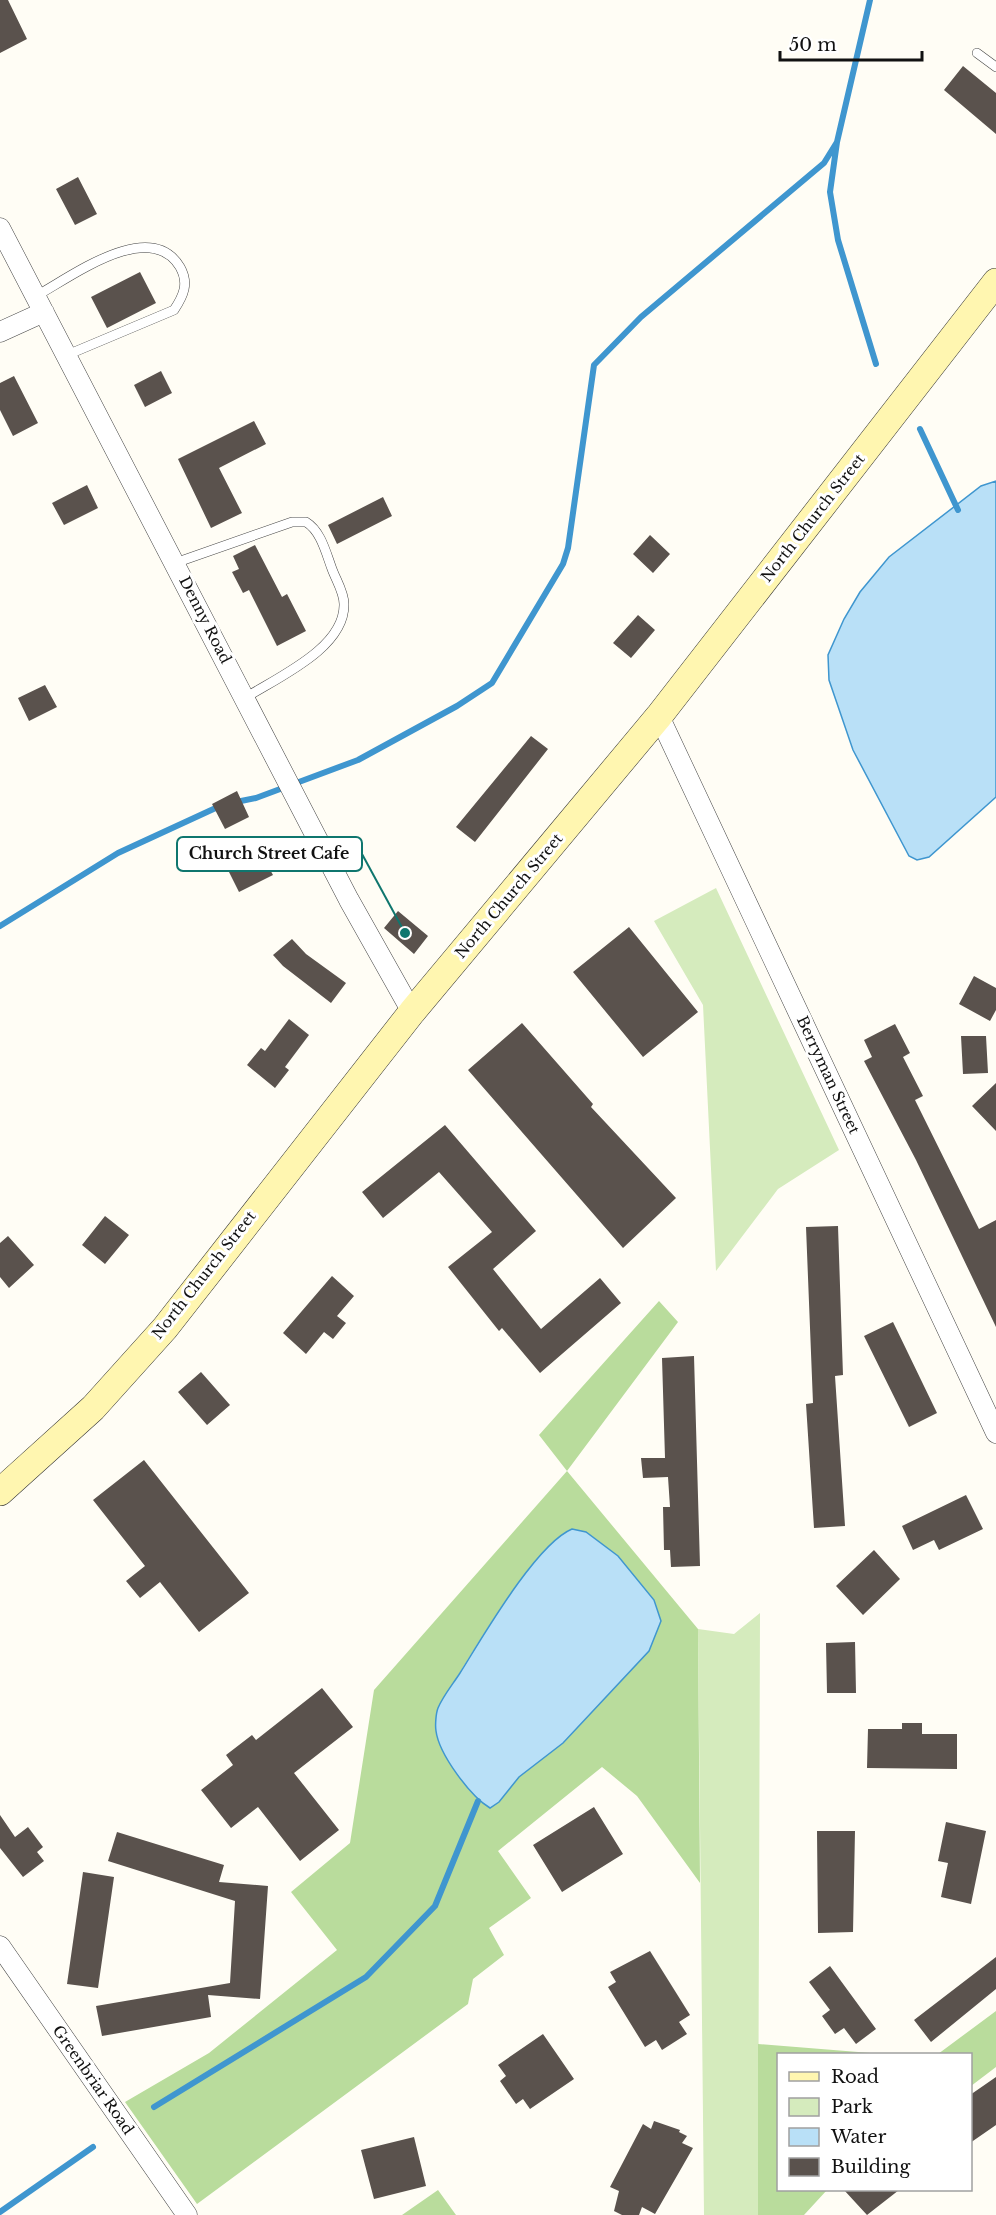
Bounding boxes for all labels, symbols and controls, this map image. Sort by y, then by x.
scale bar [780,24,922,62]
text: 50 m [789,34,837,56]
street label: North Church Street [757,450,869,586]
street label: Denny Road [175,573,236,667]
street label: North Church Street [451,829,567,962]
callout: Church Street Cafe [177,837,362,871]
text: Church Street Cafe [189,843,349,863]
street label: Berryman Street [793,1013,864,1137]
street label: North Church Street [148,1207,260,1343]
street label: Greenbriar Road [49,2021,138,2138]
legend [777,2053,972,2191]
text: Road [831,2066,879,2088]
text: Park [831,2096,873,2118]
text: Water [830,2126,887,2148]
text: Building [831,2156,910,2178]

